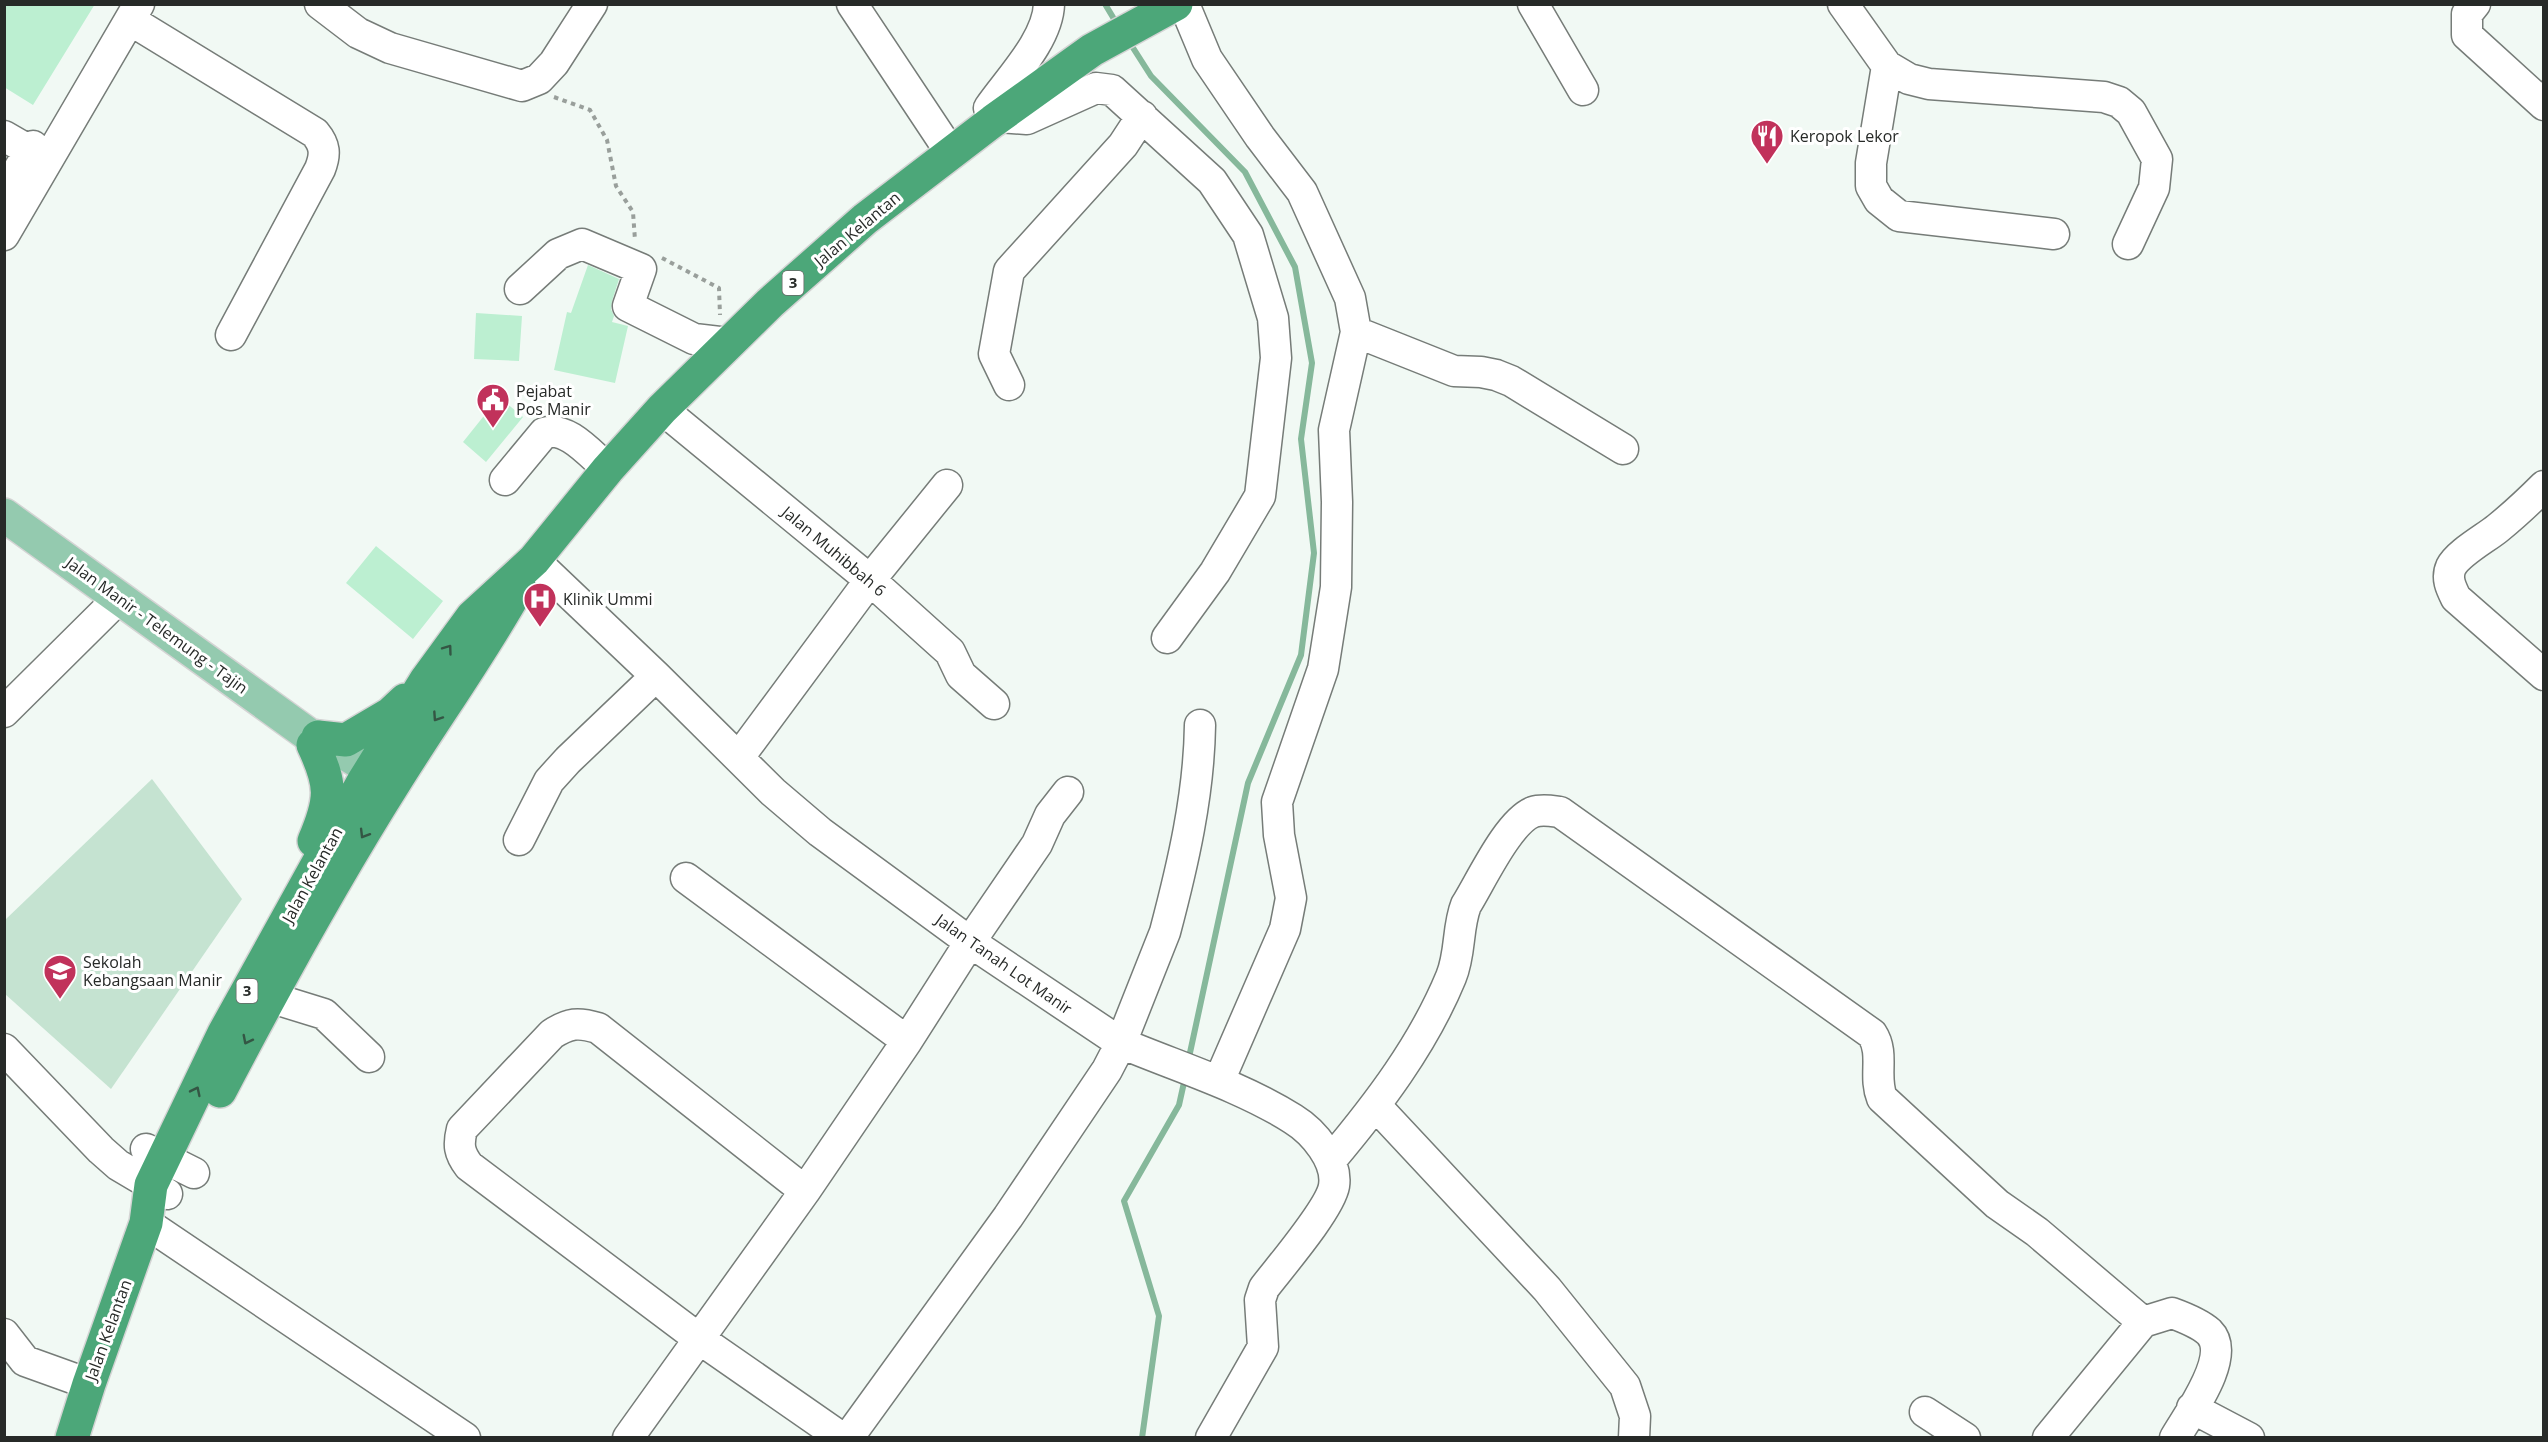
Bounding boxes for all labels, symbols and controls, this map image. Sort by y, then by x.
restaurant icon: Keropok Lekor [1749,118,1785,165]
place label: Keropok Lekor [1790,125,1899,147]
street label: Jalan Kelantan [808,187,905,273]
road number: 3 [782,271,804,295]
place label: Pejabat Pos Manir [516,380,591,420]
public building icon: Pejabat Pos Manir [475,382,511,429]
street label: Jalan Muhibbah 6 [776,500,891,601]
street label: Jalan Manir - Telemung - Tajin [60,550,253,699]
hospital icon: Klinik Ummi [522,581,558,628]
place label: Klinik Ummi [563,588,653,610]
one-way arrow [441,645,452,656]
one-way arrow [433,710,444,721]
street label: Jalan Kelantan [276,823,347,928]
one-way arrow [360,828,372,838]
street label: Jalan Tanah Lot Manir [930,907,1077,1020]
place label: Sekolah Kebangsaan Manir [83,951,222,991]
school or university icon: Sekolah Kebangsaan Manir [42,953,78,1000]
road number: 3 [236,979,258,1003]
one-way arrow [243,1033,254,1044]
one-way arrow [189,1087,201,1098]
street label: Jalan Kelantan [79,1276,136,1385]

